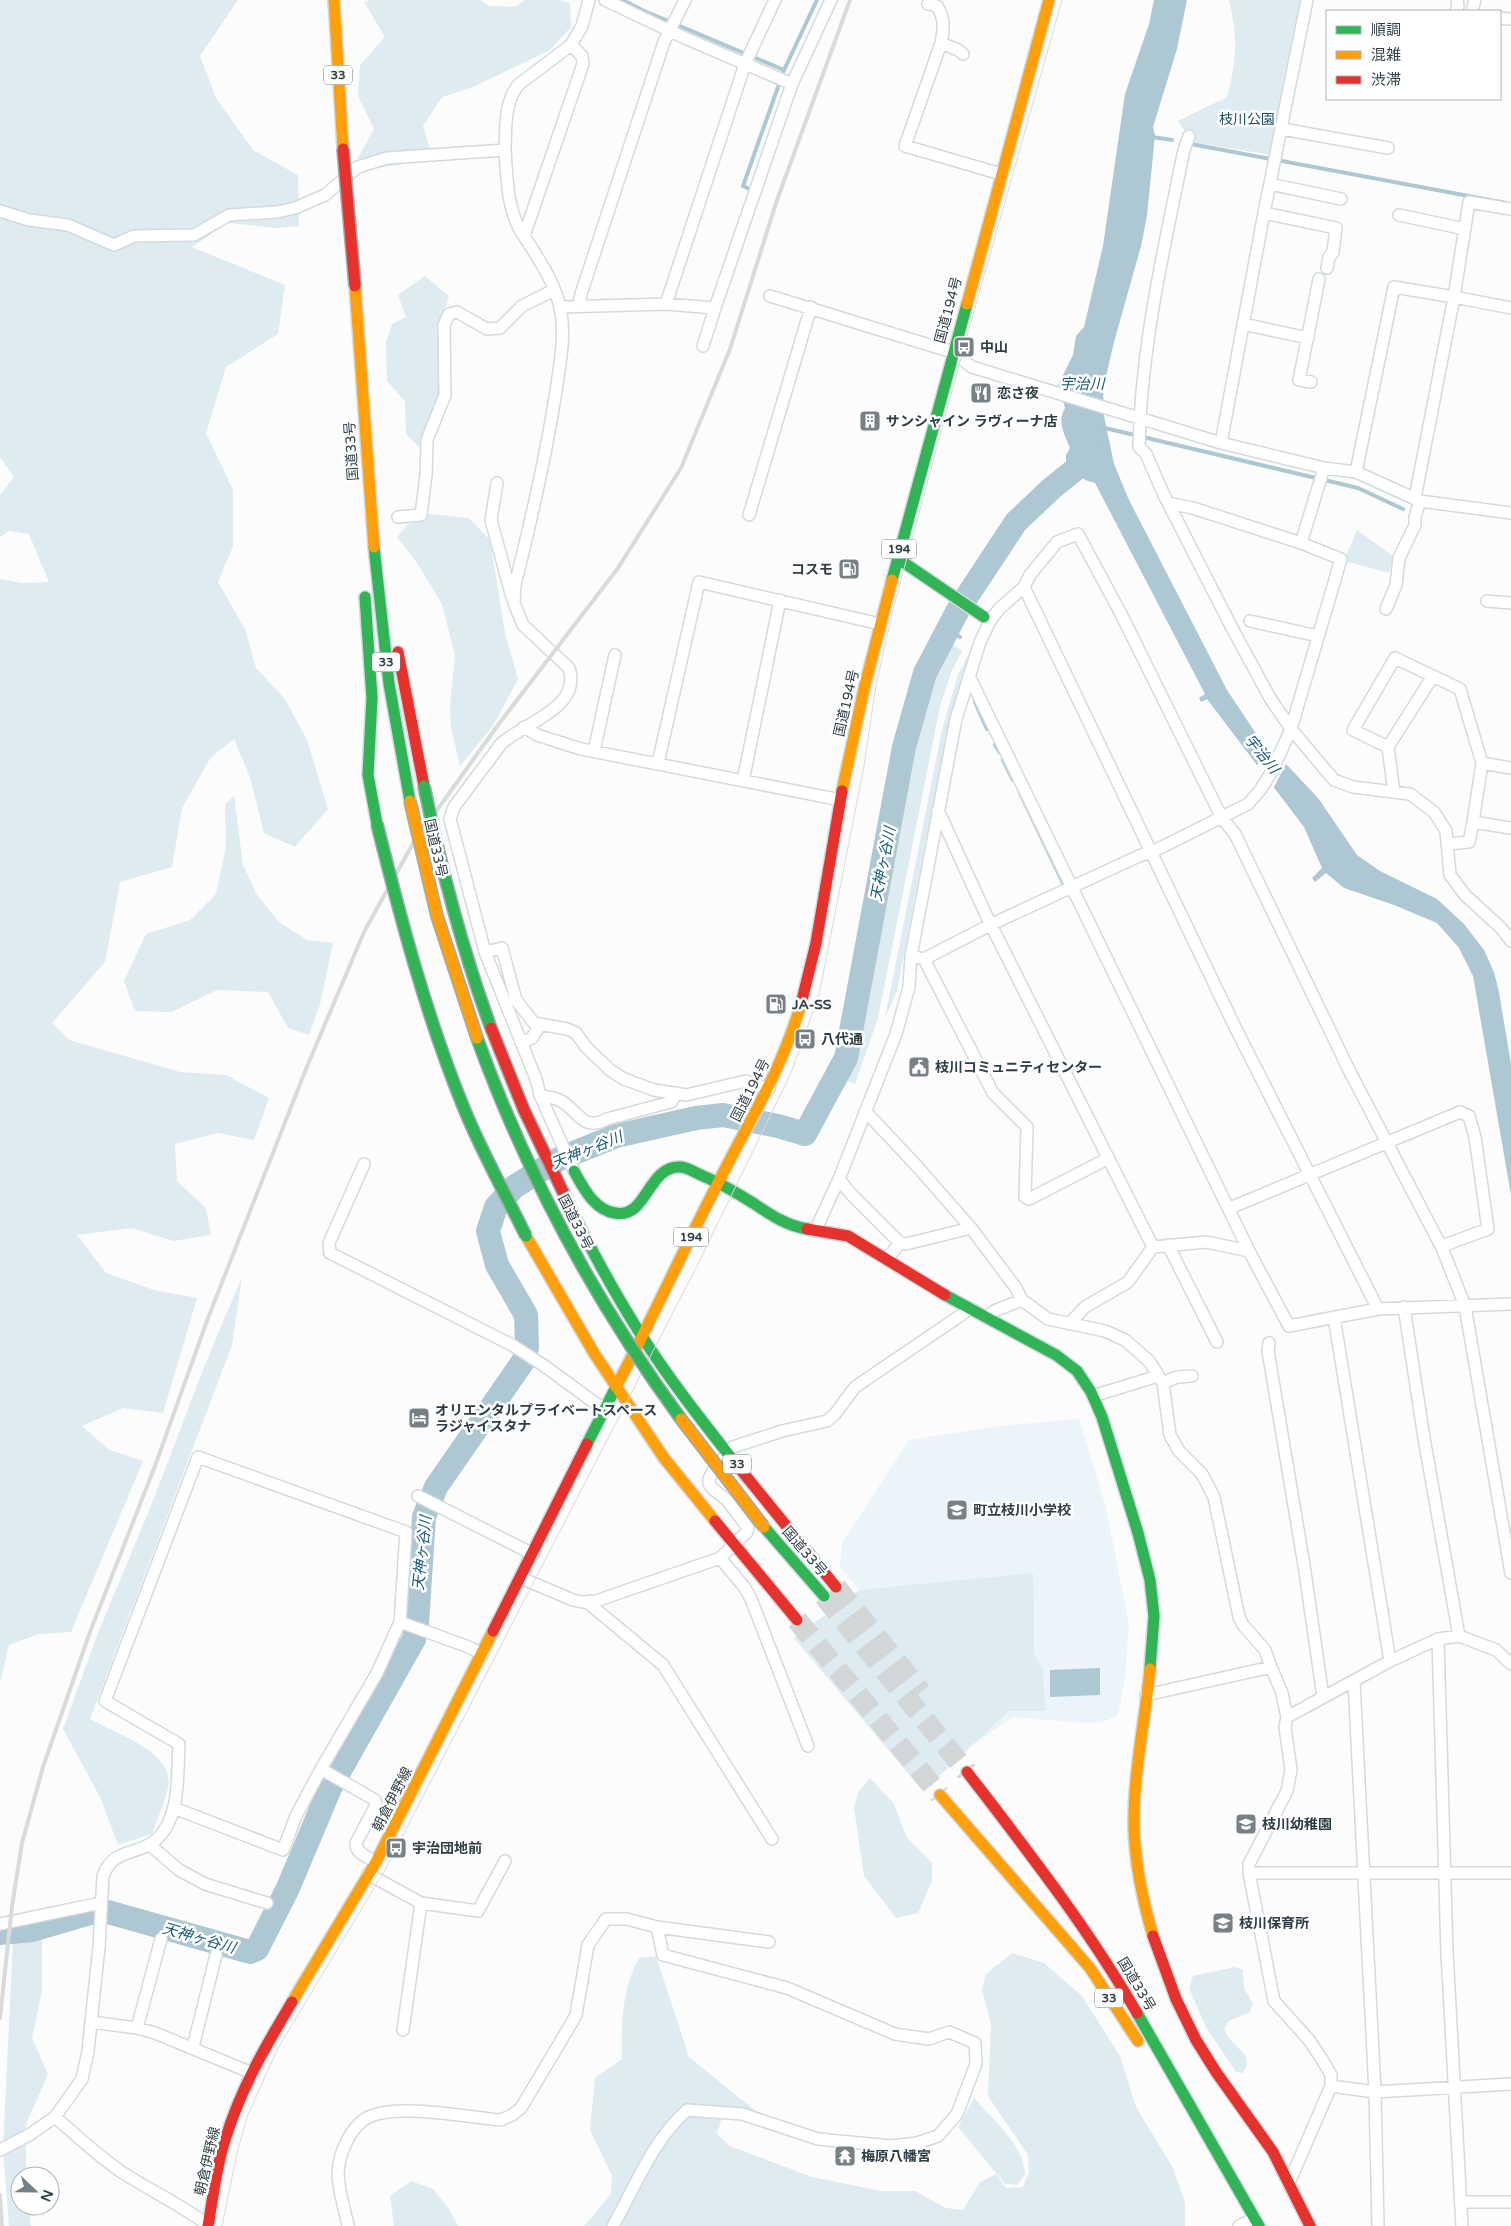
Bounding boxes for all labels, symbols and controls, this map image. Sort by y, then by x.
legend [1326,10,1501,100]
text: 順調 [1371,21,1401,39]
text: 混雑 [1371,46,1401,64]
road number: 33 [324,66,352,84]
text: 渋滞 [1371,71,1401,89]
park label: 枝川公園 [1219,111,1275,128]
street label: 国道194号 [931,275,966,345]
bus stop icon: 中山 [952,335,976,359]
place label: 中山 [980,339,1008,356]
water label: 宇治川 [1059,375,1106,393]
restaurant icon: 恋さ夜 [969,381,993,405]
place label: 恋さ夜 [997,385,1039,402]
building icon: サンシャイン ラヴィーナ店 [858,409,882,433]
place label: サンシャイン ラヴィーナ店 [886,413,1058,430]
street label: 国道33号 [341,421,362,481]
road number: 194 [882,540,916,558]
fuel station icon: コスモ [837,557,861,581]
place label: コスモ [791,561,833,578]
road number: 33 [372,652,400,672]
street label: 国道194号 [831,668,862,738]
water label: 宇治川 [1241,731,1284,779]
street label: 国道33号 [421,817,450,879]
water label: 天神ヶ谷川 [867,824,899,903]
fuel station icon: JA-SS [764,992,788,1016]
place label: JA-SS [791,996,832,1013]
bus stop icon: 八代通 [793,1027,817,1051]
place label: 八代通 [821,1031,863,1048]
public building icon: 枝川コミュニティセンター [907,1055,931,1079]
street label: 国道194号 [727,1056,774,1125]
place label: 枝川コミュニティセンター [935,1059,1102,1076]
water label: 天神ヶ谷川 [549,1127,627,1172]
street label: 国道33号 [554,1192,597,1253]
road number: 194 [674,1228,708,1246]
place label: オリエンタルプライベートスペース ラジャイスタナ [435,1402,657,1435]
hotel icon: オリエンタルプライベートスペース ラジャイスタナ [407,1406,431,1430]
road number: 33 [723,1455,751,1474]
school or university icon: 町立枝川小学校 [945,1498,969,1522]
place label: 町立枝川小学校 [973,1502,1071,1519]
water label: 天神ヶ谷川 [409,1513,435,1591]
street label: 国道33号 [779,1523,831,1579]
street label: 朝倉伊野線 [369,1764,416,1834]
school or university icon: 枝川幼稚園 [1234,1812,1258,1836]
place label: 枝川幼稚園 [1262,1816,1332,1833]
bus stop icon: 宇治団地前 [384,1836,408,1860]
place label: 宇治団地前 [412,1840,482,1857]
school or university icon: 枝川保育所 [1211,1911,1235,1935]
place label: 枝川保育所 [1239,1915,1309,1932]
water label: 天神ヶ谷川 [160,1919,239,1958]
street label: 国道33号 [1114,1954,1159,2014]
road number: 33 [1095,1989,1123,2008]
street label: 朝倉伊野線 [191,2125,224,2197]
temple icon: 梅原八幡宮 [833,2144,857,2168]
place label: 梅原八幡宮 [861,2148,931,2165]
north arrow [10,2166,60,2216]
text: N [37,2187,57,2204]

